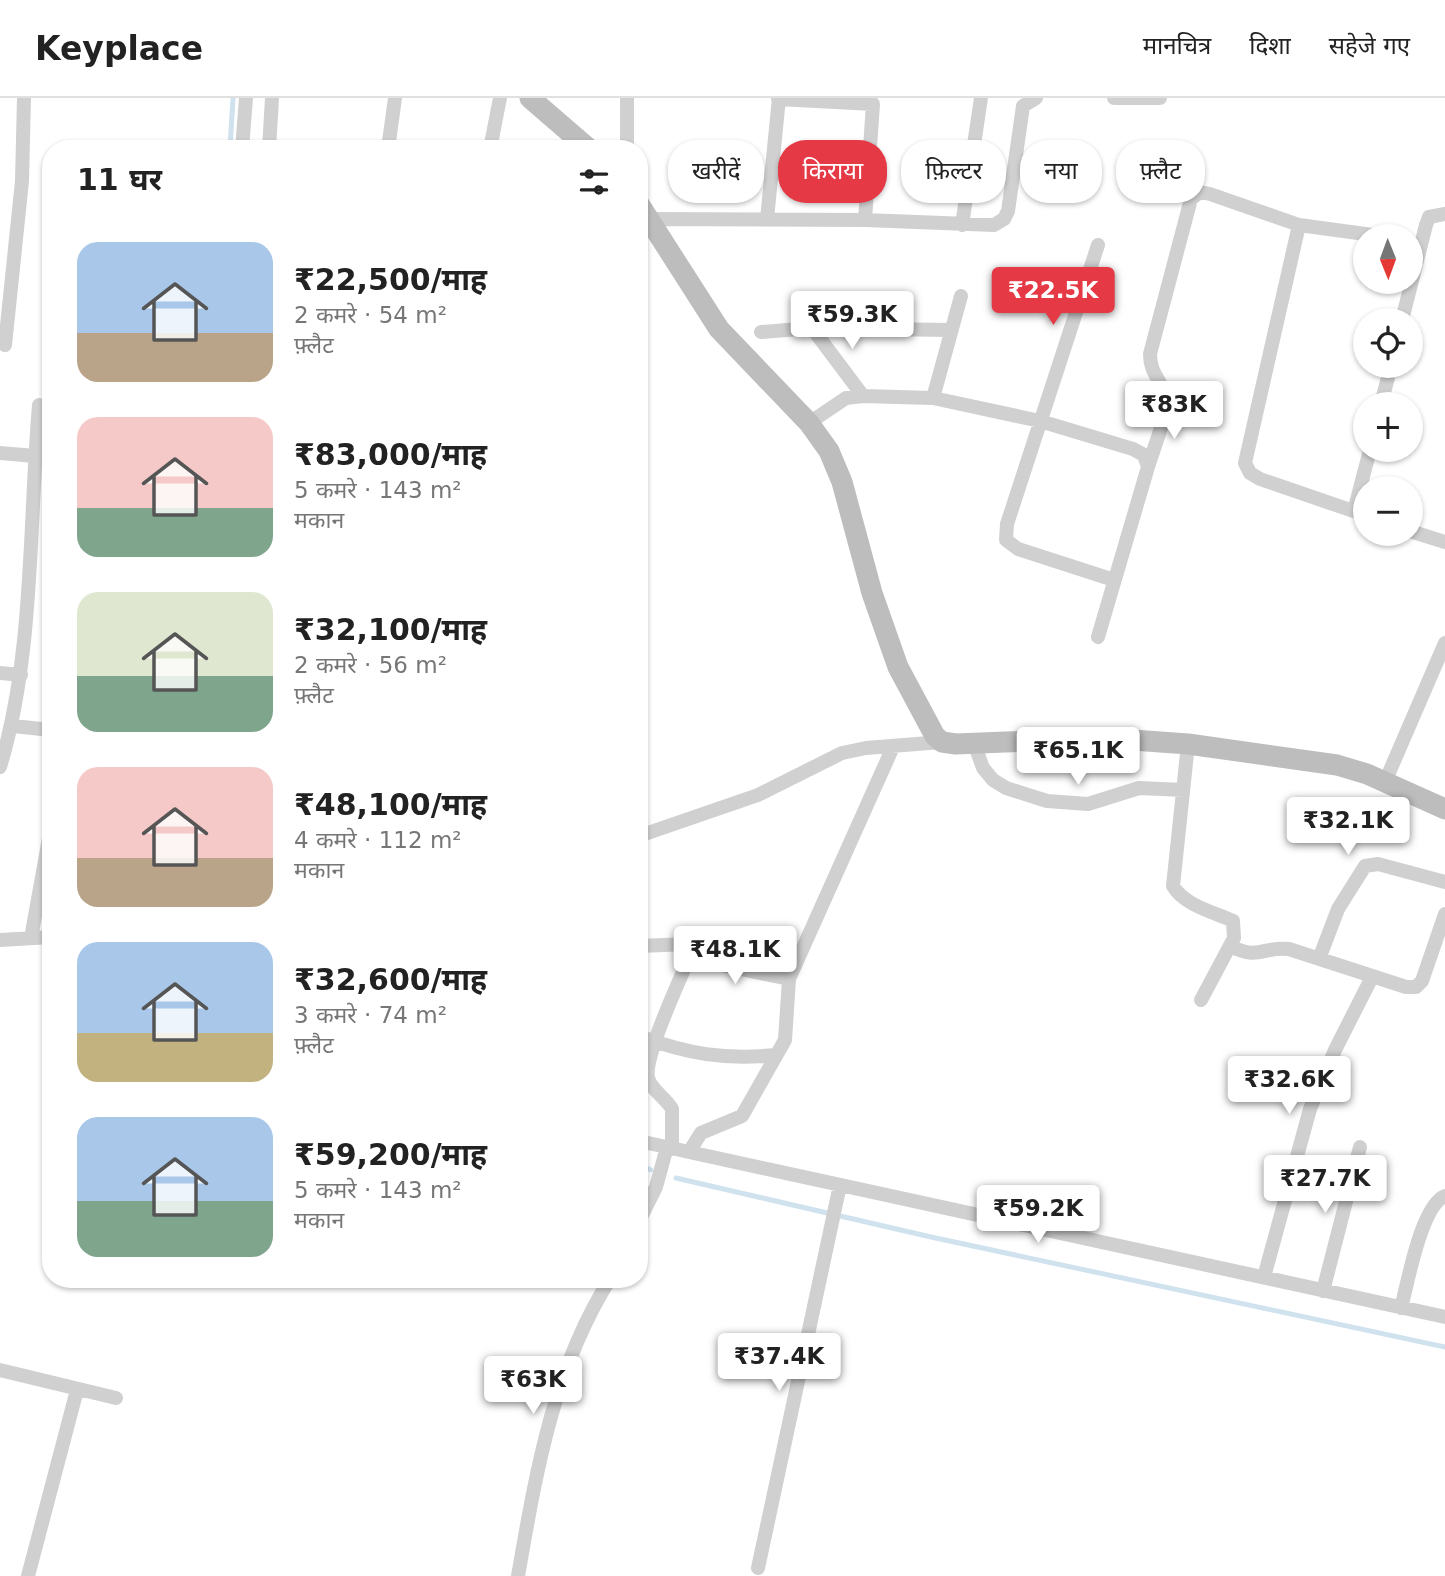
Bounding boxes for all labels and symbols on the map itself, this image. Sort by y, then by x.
north arrow [1353,224,1423,294]
pin: ₹22.5K [996,268,1110,327]
pin: ₹59.3K [795,292,909,351]
pin: ₹83K [1133,382,1215,441]
pin: ₹65.1K [1021,728,1135,787]
pin: ₹32.1K [1291,798,1405,857]
pin: ₹48.1K [678,926,792,986]
pin: ₹32.6K [1232,1056,1346,1116]
pin: ₹27.7K [1268,1156,1382,1215]
pin: ₹59.2K [981,1186,1095,1245]
pin: ₹37.4K [722,1334,836,1393]
pin: ₹63K [492,1356,574,1416]

